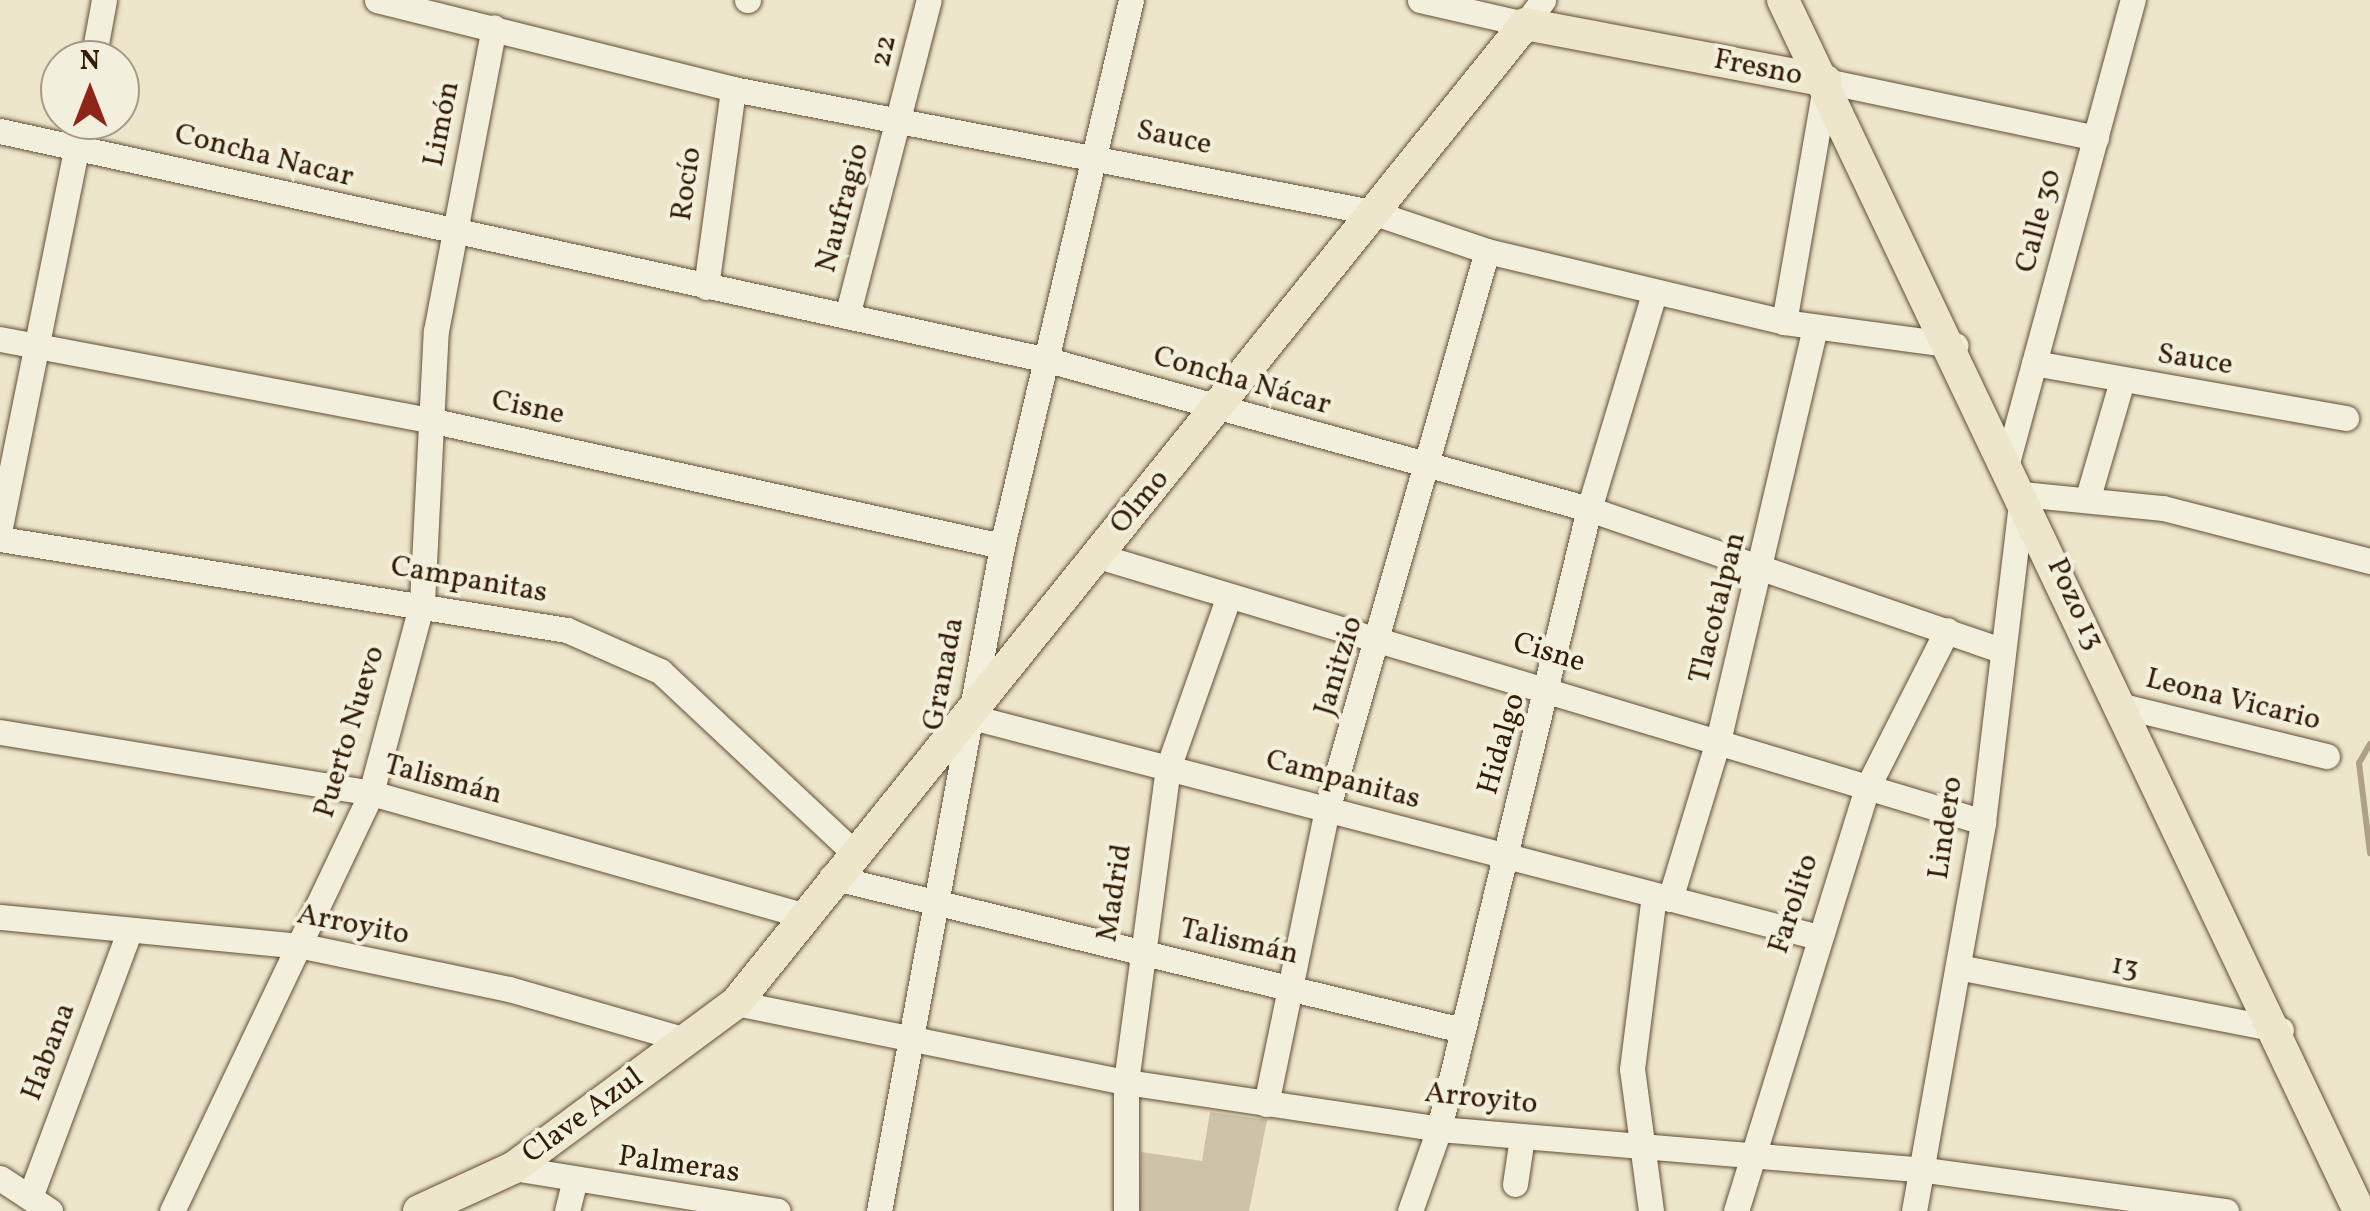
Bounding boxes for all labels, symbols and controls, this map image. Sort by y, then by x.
street label: 22 [863,31,905,71]
north arrow [40,40,140,140]
text: N [80,42,100,81]
street label: Fresno [1711,42,1805,94]
street label: Limón [416,78,468,170]
street label: Sauce [1133,112,1215,164]
street label: Concha Nacar [171,116,357,196]
street label: Naufragio [809,139,877,277]
street label: Rocío [664,145,710,223]
street label: Calle 30 [2008,165,2070,277]
street label: Sauce [2155,336,2235,384]
street label: Concha Nácar [1149,338,1335,424]
street label: Cisne [488,383,568,433]
street label: Olmo [1103,462,1177,542]
street label: Tlacotalpan [1682,529,1754,687]
street label: Campanitas [388,549,550,611]
street label: Pozo 13 [2038,553,2112,655]
street label: Janitzio [1307,612,1371,720]
street label: Granada [915,615,973,733]
street label: Cisne [1509,625,1589,681]
street label: Puerto Nuevo [307,642,393,822]
street label: Leona Vicario [2141,661,2325,739]
street label: Hidalgo [1470,689,1534,799]
street label: Campanitas [1262,742,1424,818]
street label: Talismán [380,747,506,813]
street label: Lindero [1921,774,1971,882]
street label: Madrid [1090,842,1140,944]
street label: Farolito [1761,850,1827,958]
street label: Arroyito [294,897,412,953]
street label: Talismán [1176,911,1302,973]
street label: 13 [2108,947,2142,987]
street label: Habana [14,998,84,1106]
street label: Clave Azul [516,1060,650,1172]
street label: Arroyito [1423,1075,1539,1123]
street label: Palmeras [616,1139,742,1191]

